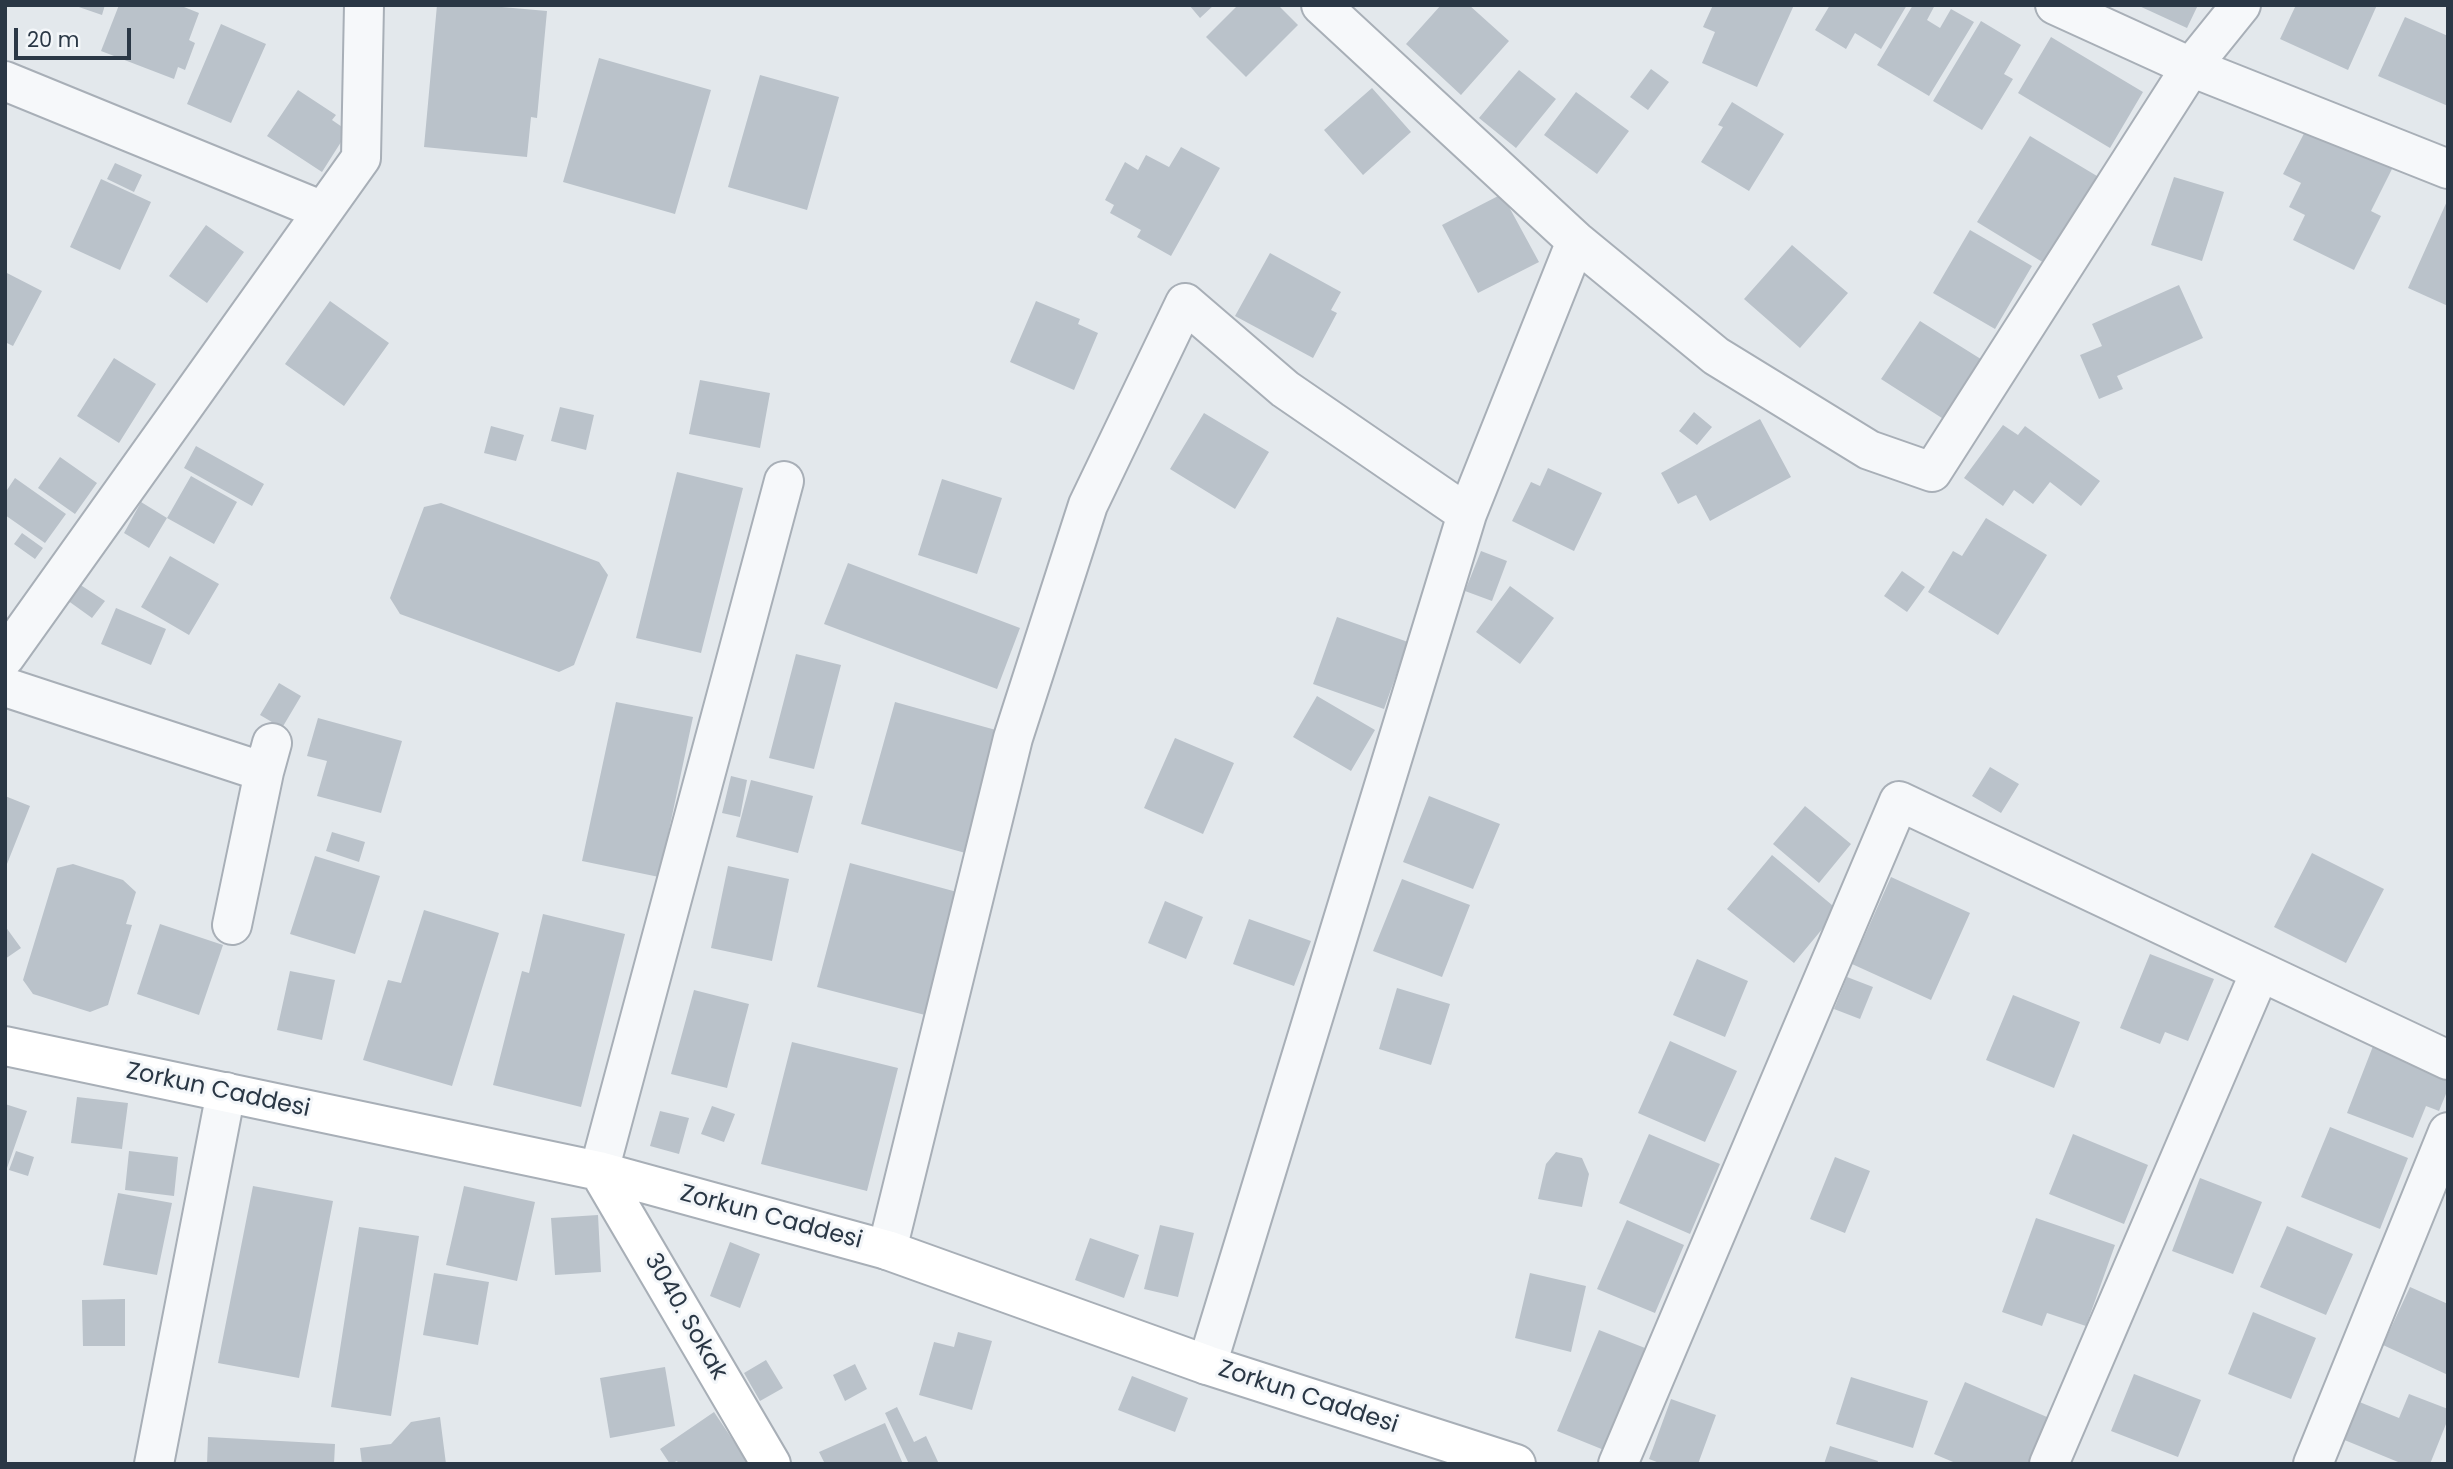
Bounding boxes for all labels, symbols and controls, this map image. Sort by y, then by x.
scale bar [18,14,135,58]
text: 20 m [27,25,80,54]
street label: Zorkun Caddesi [123,1057,313,1125]
street label: Zorkun Caddesi [677,1180,865,1256]
street label: 3040. Sokak [637,1249,733,1385]
street label: Zorkun Caddesi [1214,1355,1402,1441]

